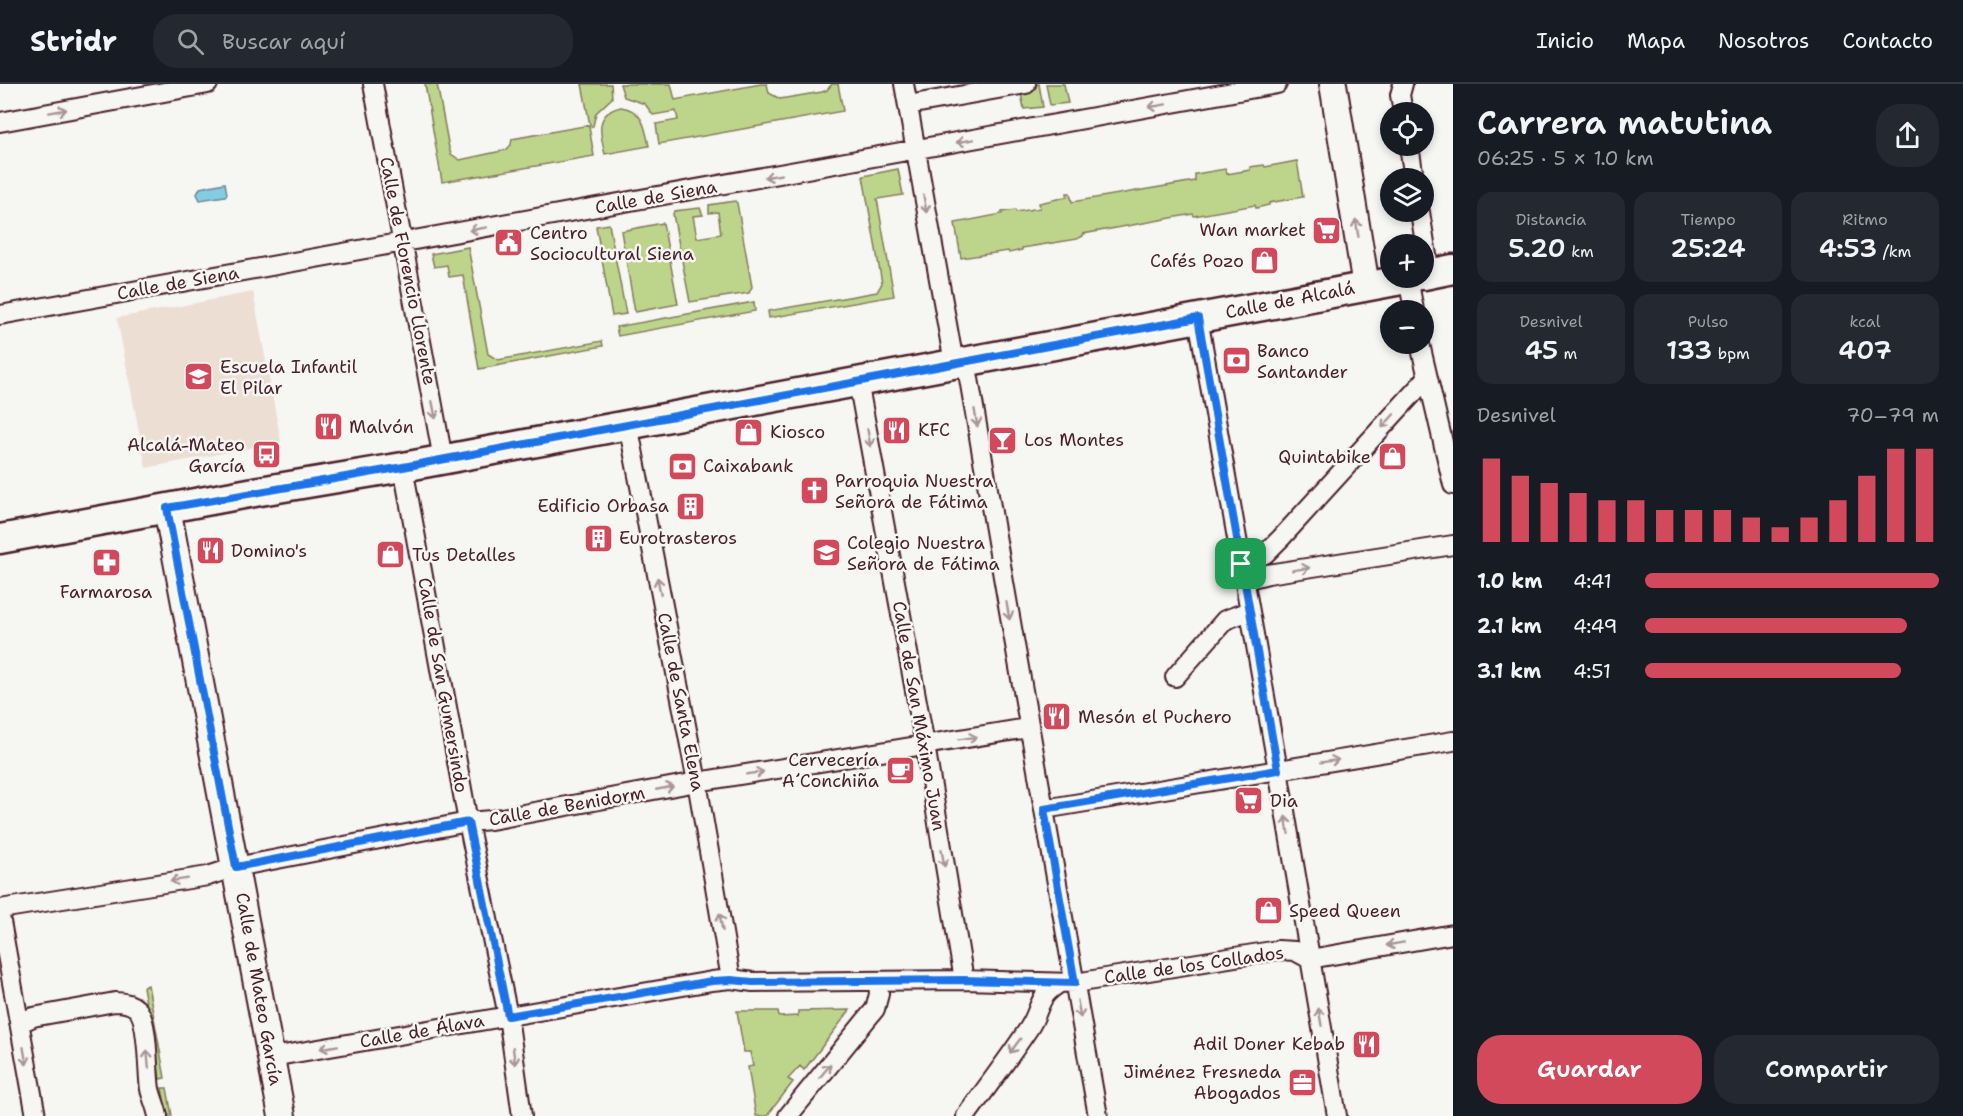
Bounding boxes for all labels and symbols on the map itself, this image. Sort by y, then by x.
one-way arrow [1148,101,1168,112]
one-way arrow [47,106,67,117]
one-way arrow [956,135,976,146]
street label: Calle de Florencio Llorente [374,155,442,387]
one-way arrow [764,170,784,181]
street label: Calle de Siena [593,174,719,220]
one-way arrow [920,193,931,213]
supermarket icon: Wan market [1311,214,1343,246]
place label: Wan market [1199,218,1306,242]
one-way arrow [1351,219,1362,239]
place label: Centro Sociocultural Siena [530,221,694,266]
one-way arrow [469,223,489,234]
public building icon: Centro Sociocultural Siena [493,227,525,259]
shop icon: Cafés Pozo [1249,245,1281,277]
place label: Cafés Pozo [1150,249,1244,273]
street label: Calle de Siena [115,260,241,306]
street label: Calle de Alcalá [1223,276,1357,324]
place label: Banco Santander [1257,339,1348,384]
bank icon: Banco Santander [1220,345,1252,377]
place label: Escuela Infantil El Pilar [220,355,358,400]
school or university icon: Escuela Infantil El Pilar [183,361,215,393]
one-way arrow [429,399,440,419]
one-way arrow [970,408,981,428]
restaurant icon: Malvón [312,411,344,443]
one-way arrow [1381,413,1395,428]
restaurant icon: KFC [881,414,913,446]
place label: Malvón [349,415,414,439]
shop icon: Kiosco [733,416,765,448]
place label: KFC [918,418,950,442]
place label: Kiosco [770,420,825,444]
bar icon: Los Montes [987,424,1019,456]
one-way arrow [864,428,875,448]
place label: Los Montes [1024,428,1124,452]
place label: Alcalá-Mateo García [127,433,245,478]
bus stop icon: Alcalá-Mateo García [250,439,282,471]
shop icon: Quintabike [1376,441,1408,473]
place label: Quintabike [1278,445,1371,469]
bank icon: Caixabank [666,450,698,482]
place label: Caixabank [703,454,793,478]
place label: Parroquia Nuestra Señora de Fátima [835,469,993,514]
church icon: Parroquia Nuestra Señora de Fátima [798,475,830,507]
building icon: Edificio Orbasa [674,490,706,522]
place label: Edificio Orbasa [538,494,669,518]
building icon: Eurotrasteros [582,522,614,554]
place label: Eurotrasteros [619,526,737,550]
place label: Colegio Nuestra Señora de Fátima [847,531,1000,576]
restaurant icon: Domino's [194,535,226,567]
school or university icon: Colegio Nuestra Señora de Fátima [810,537,842,569]
pin [1215,538,1266,589]
place label: Domino's [231,539,307,563]
shop icon: Tus Detalles [375,539,407,571]
place label: Tus Detalles [412,543,516,567]
pharmacy icon: Farmarosa [90,547,122,579]
one-way arrow [1291,563,1310,574]
street label: Calle de San Gumersindo [412,576,474,794]
one-way arrow [653,576,664,596]
place label: Farmarosa [60,580,152,604]
street label: Calle de San Máximo Juan [887,599,951,833]
one-way arrow [1003,600,1014,620]
street label: Calle de Santa Elena [652,611,710,793]
restaurant icon: Mesón el Puchero [1041,701,1073,733]
place label: Mesón el Puchero [1078,705,1232,729]
one-way arrow [958,733,977,744]
place label: Cervecería A´Conchiña [782,748,879,793]
cafe icon: Cervecería A´Conchiña [884,754,916,786]
one-way arrow [1319,755,1339,766]
one-way arrow [744,767,764,778]
street label: Calle de Benidorm [487,780,647,832]
one-way arrow [655,782,674,793]
supermarket icon: Dia [1233,785,1265,817]
place label: Dia [1270,789,1298,813]
one-way arrow [1282,815,1293,835]
one-way arrow [938,847,949,867]
one-way arrow [170,875,190,886]
street label: Calle de Mateo García [230,891,288,1087]
shop icon: Speed Queen [1252,895,1284,927]
place label: Speed Queen [1289,899,1401,923]
one-way arrow [716,912,727,932]
one-way arrow [1386,939,1406,950]
street label: Calle de los Collados [1103,940,1285,990]
one-way arrow [1074,999,1085,1019]
street label: Calle de Álava [358,1008,486,1054]
one-way arrow [1314,1008,1325,1027]
restaurant icon: Adil Doner Kebab [1350,1028,1382,1060]
place label: Adil Doner Kebab [1193,1032,1345,1056]
one-way arrow [1009,1038,1022,1054]
one-way arrow [320,1042,340,1053]
one-way arrow [20,1045,31,1065]
one-way arrow [508,1045,519,1065]
one-way arrow [142,1050,153,1069]
place label: Jiménez Fresneda Abogados [1123,1060,1281,1105]
one-way arrow [818,1063,831,1079]
office icon: Jiménez Fresneda Abogados [1286,1066,1318,1098]

